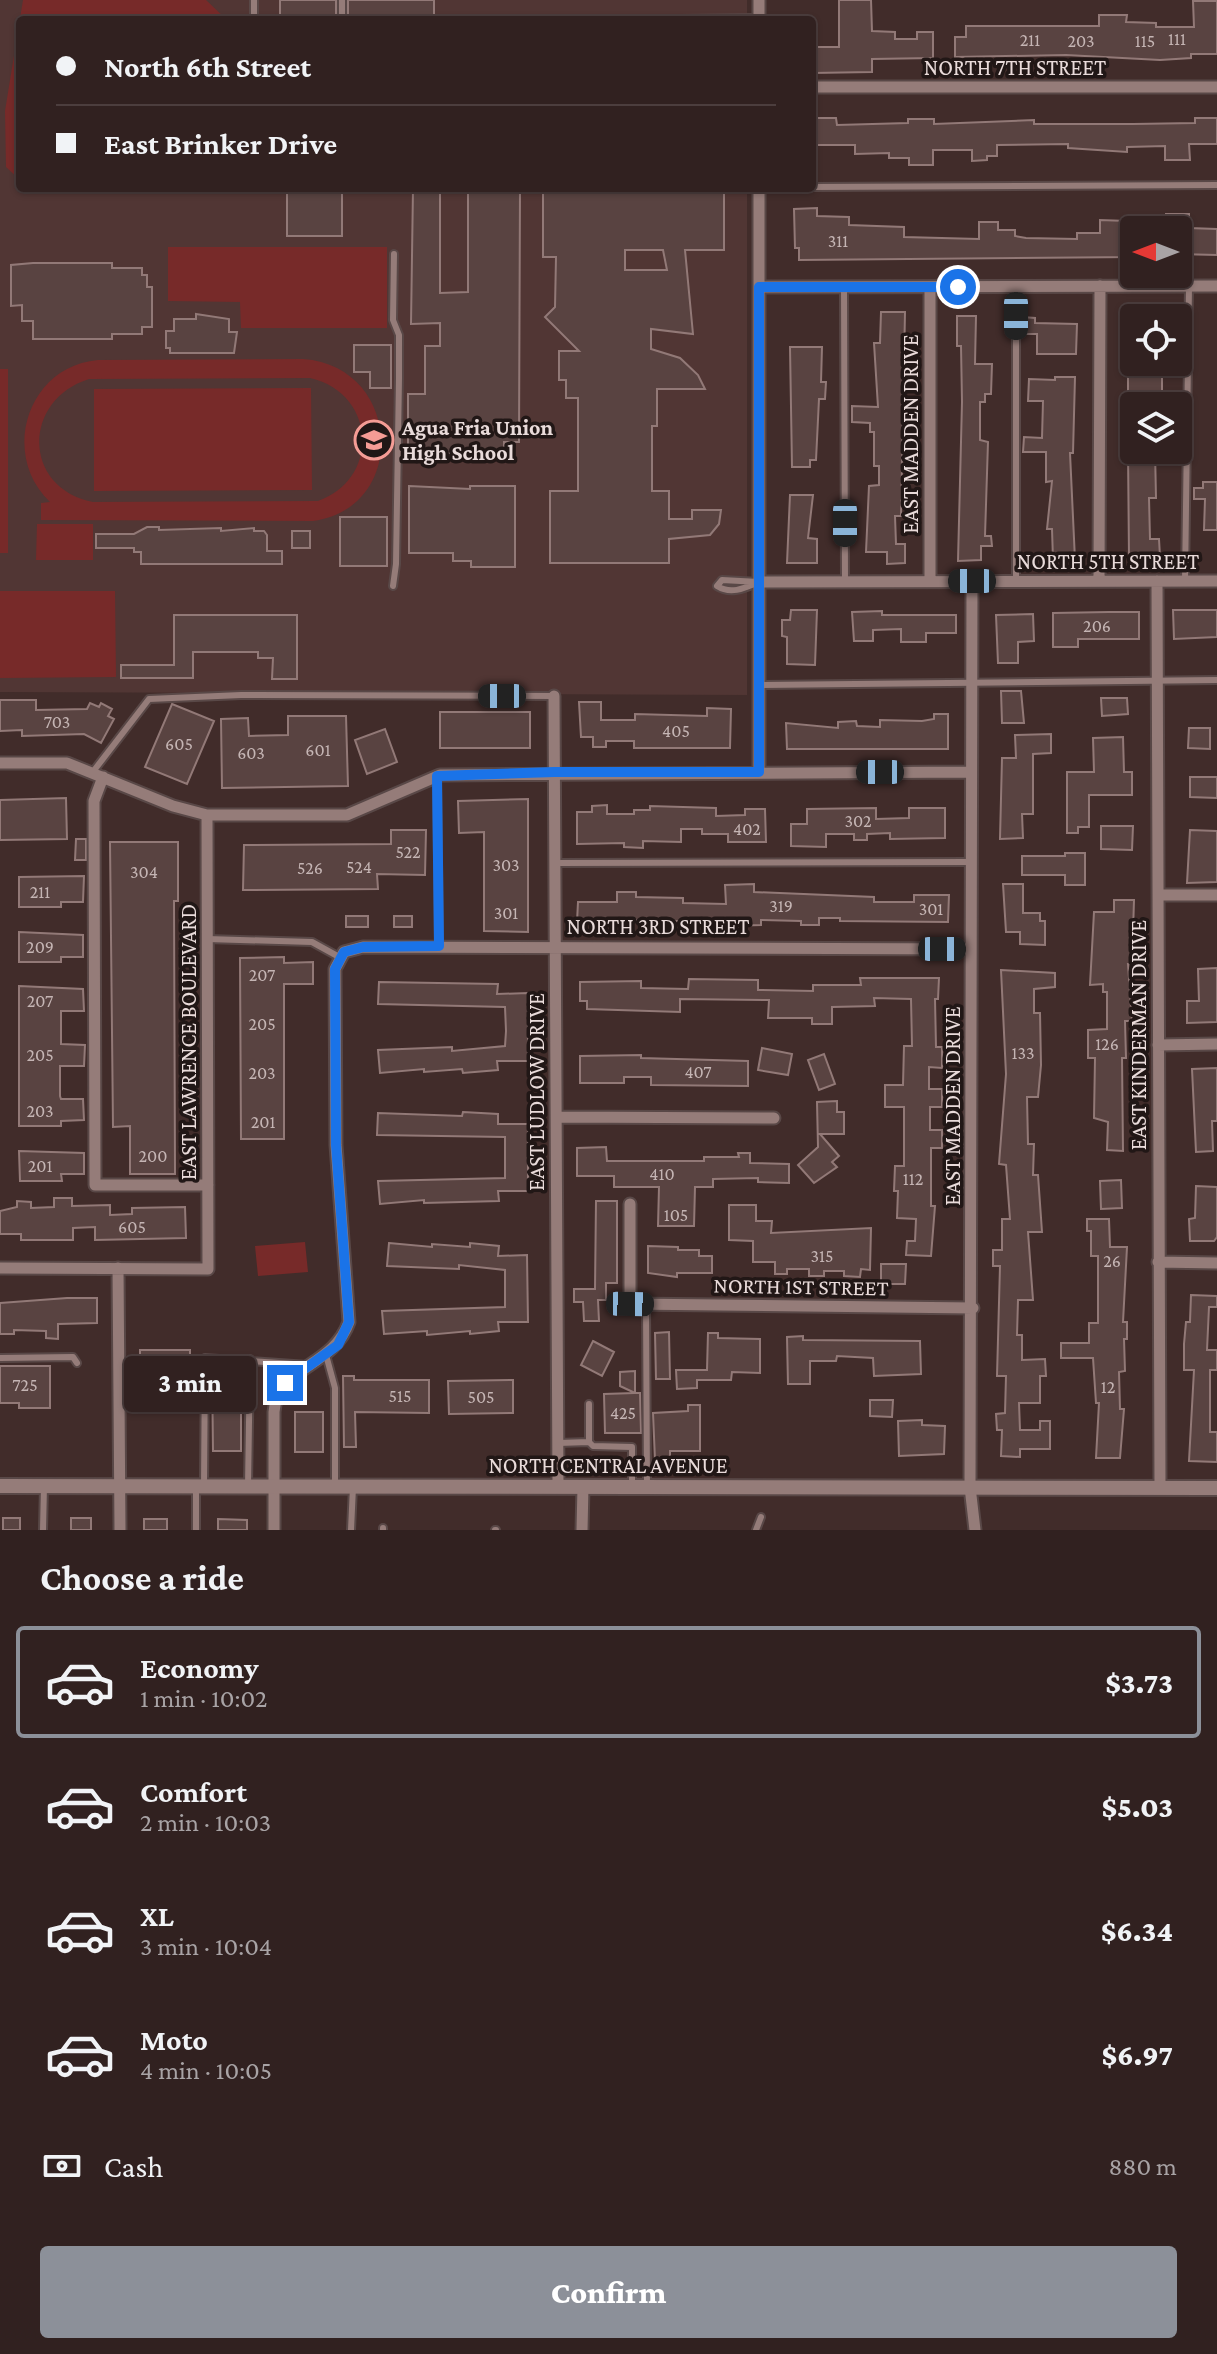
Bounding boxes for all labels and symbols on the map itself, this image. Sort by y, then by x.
house number: 111 [1168,29,1186,49]
house number: 211 [1020,30,1040,50]
house number: 203 [1067,31,1095,51]
house number: 115 [1135,31,1155,51]
street label: NORTH 7TH STREET [924,55,1106,80]
north arrow [1120,216,1192,288]
house number: 311 [828,231,848,251]
route start [940,269,976,305]
car [1004,292,1028,340]
street label: EAST MADDEN DRIVE [898,334,923,534]
place label: Agua Fria Union High School [401,415,554,465]
school or university icon: Agua Fria Union High School [353,419,395,461]
car [833,499,857,547]
street label: NORTH 5TH STREET [1017,549,1199,574]
car [948,569,996,593]
house number: 206 [1083,616,1111,636]
car [478,684,526,708]
house number: 703 [44,712,70,732]
house number: 405 [662,721,690,741]
house number: 605 [165,734,193,754]
house number: 601 [305,740,331,760]
house number: 603 [237,743,265,763]
car [856,760,904,784]
house number: 302 [844,811,872,831]
house number: 402 [733,819,761,839]
house number: 522 [395,842,421,862]
house number: 303 [492,855,520,875]
house number: 524 [346,857,372,877]
house number: 526 [297,858,323,878]
house number: 304 [130,862,158,882]
house number: 211 [30,882,50,902]
house number: 319 [769,896,793,916]
house number: 301 [919,899,943,919]
house number: 301 [494,903,518,923]
street label: EAST LAWRENCE BOULEVARD [176,904,201,1180]
street label: NORTH 3RD STREET [566,914,750,939]
street label: EAST KINDERMAN DRIVE [1126,920,1151,1150]
house number: 209 [26,937,54,957]
car [918,937,966,961]
house number: 207 [249,965,275,985]
house number: 207 [27,991,53,1011]
street label: EAST LUDLOW DRIVE [524,993,549,1191]
street label: EAST MADDEN DRIVE [940,1006,965,1206]
house number: 205 [248,1014,276,1034]
house number: 126 [1095,1034,1119,1054]
house number: 133 [1012,1043,1034,1063]
house number: 205 [26,1045,54,1065]
house number: 407 [684,1062,712,1082]
house number: 203 [248,1063,276,1083]
house number: 203 [26,1101,54,1121]
house number: 201 [251,1112,275,1132]
house number: 200 [139,1146,167,1166]
house number: 201 [28,1156,52,1176]
house number: 410 [649,1164,675,1184]
house number: 112 [903,1169,923,1189]
house number: 105 [664,1205,688,1225]
house number: 605 [118,1217,146,1237]
house number: 315 [810,1246,834,1266]
house number: 26 [1103,1251,1121,1271]
street label: NORTH 1ST STREET [713,1272,889,1301]
car [606,1292,654,1316]
callout: 3 min [125,1355,257,1411]
route end [267,1365,303,1401]
house number: 725 [12,1375,38,1395]
house number: 12 [1101,1377,1115,1397]
house number: 515 [389,1386,411,1406]
house number: 505 [467,1387,495,1407]
house number: 425 [610,1403,636,1423]
street label: NORTH CENTRAL AVENUE [488,1453,728,1478]

